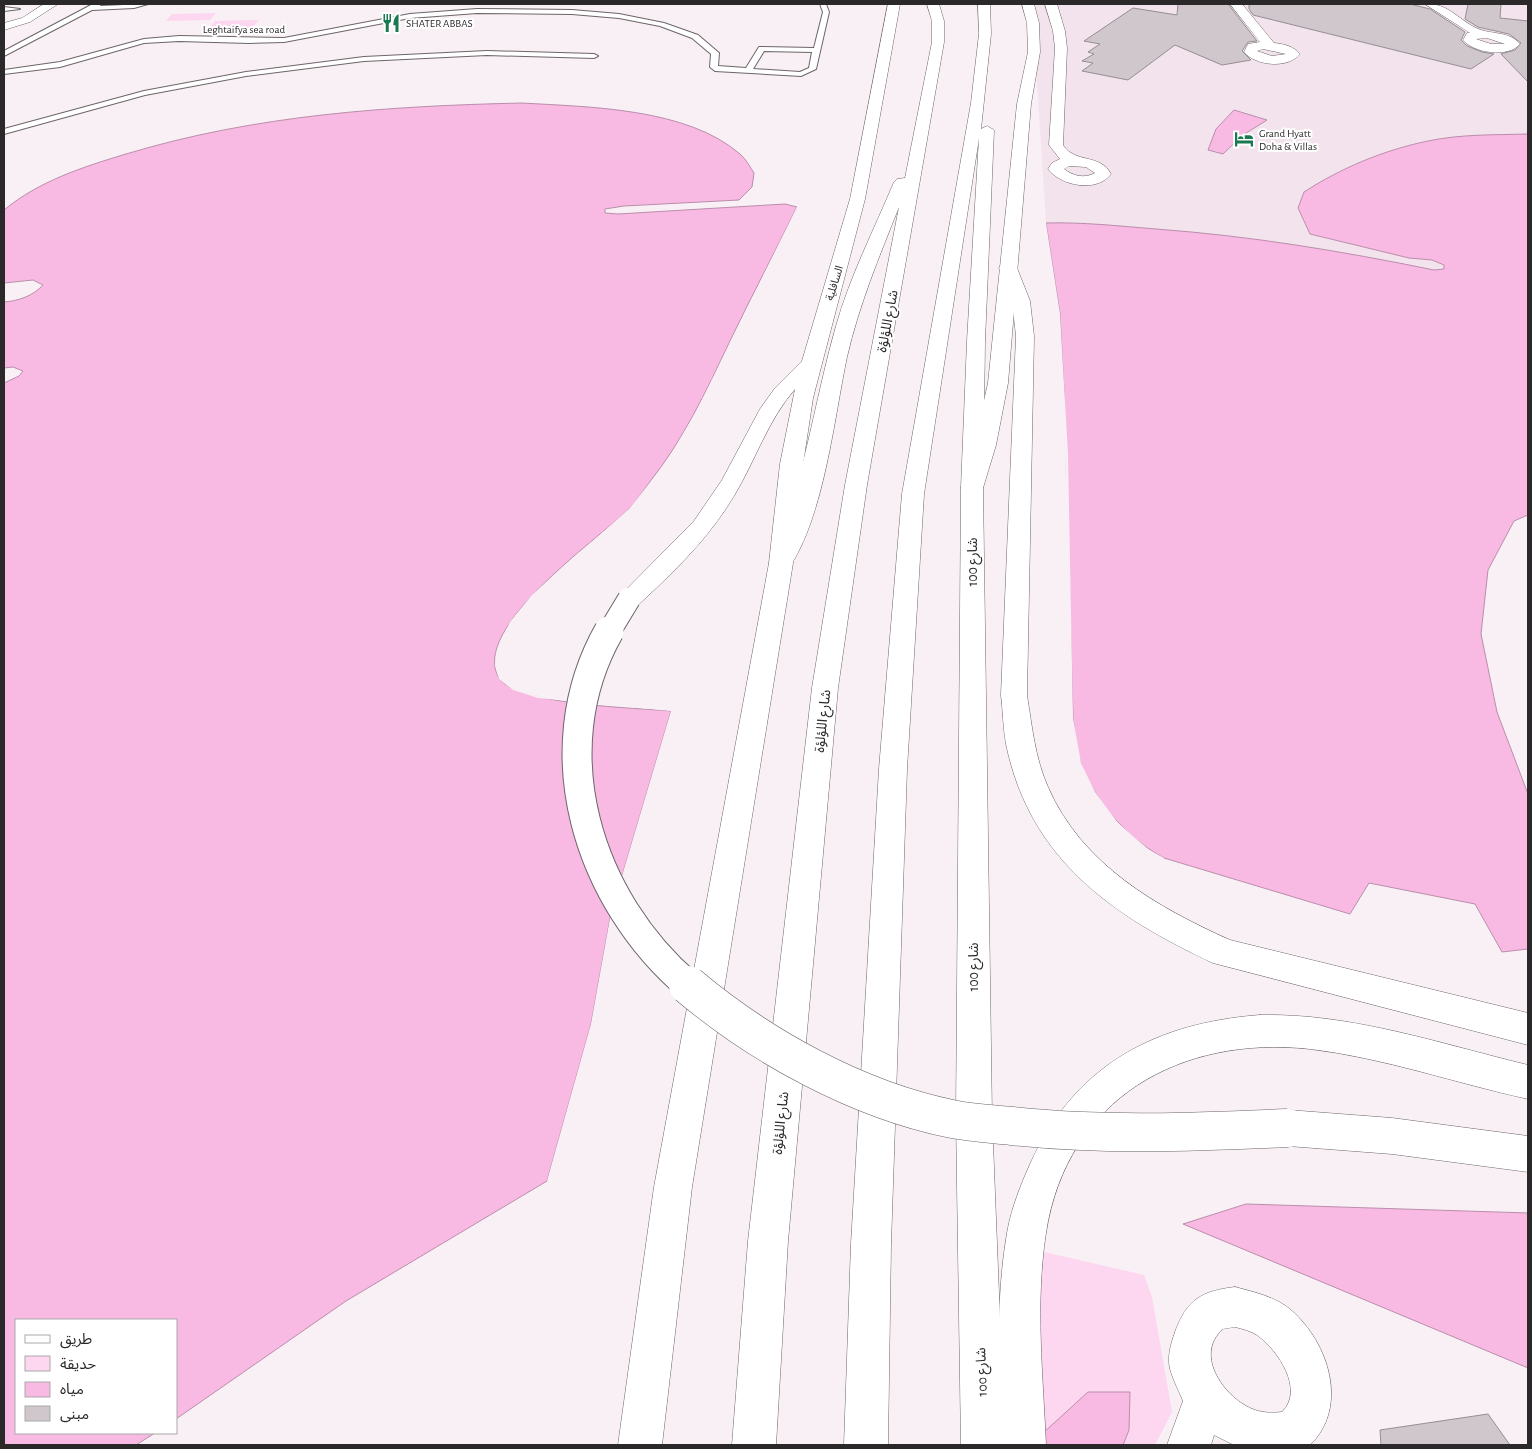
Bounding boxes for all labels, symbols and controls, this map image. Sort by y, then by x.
restaurant icon: SHATER ABBAS [380,12,402,34]
place label: SHATER ABBAS [406,18,473,29]
street label: Leghtaifya sea road [203,24,285,35]
hotel icon: Grand Hyatt Doha & Villas [1233,128,1255,150]
place label: Grand Hyatt Doha & Villas [1259,128,1317,152]
street label: السافلية [824,264,846,302]
street label: شارع اللؤلؤة [875,289,904,354]
street label: شارع 100 [966,537,983,587]
street label: شارع اللؤلؤة [813,689,836,754]
street label: شارع 100 [967,942,984,992]
street label: شارع اللؤلؤة [771,1091,794,1156]
legend [15,1319,178,1434]
text: طريق [60,1332,92,1349]
street label: شارع 100 [974,1347,993,1397]
text: حديقة [60,1357,96,1372]
text: مياه [60,1382,84,1397]
text: مبنى [60,1407,89,1423]

